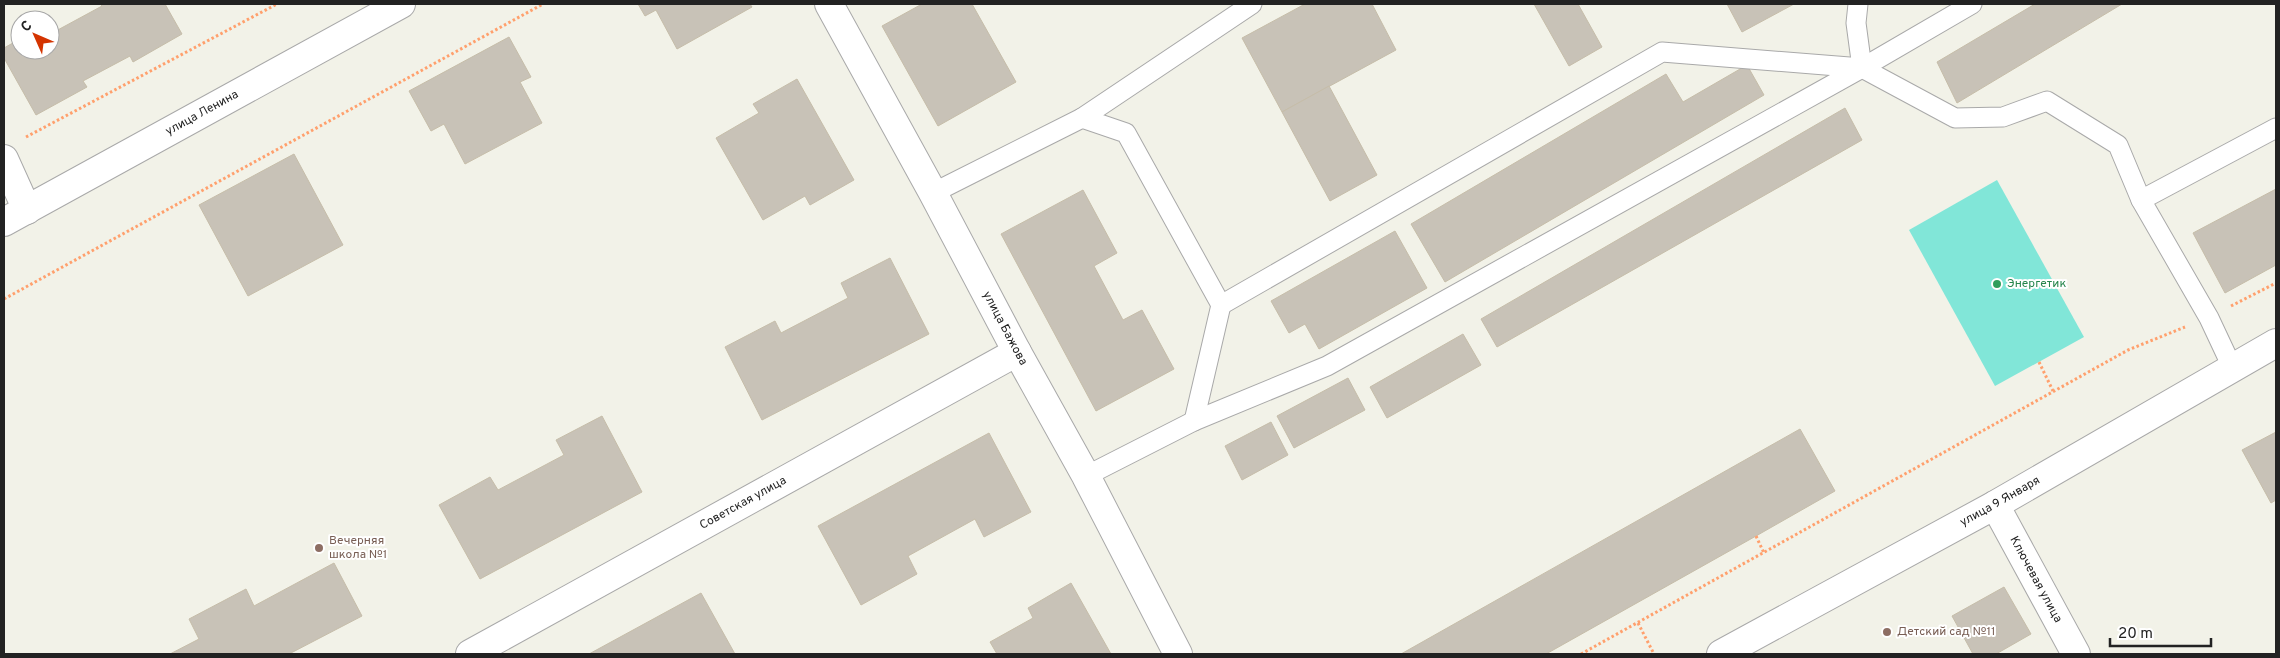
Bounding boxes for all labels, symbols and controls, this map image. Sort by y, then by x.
north arrow [10,10,60,60]
text: С [18,18,36,36]
street label: улица Ленина [163,87,241,140]
place label: Энергетик [2007,276,2066,292]
marker: Энергетик [1991,278,2003,290]
street label: улица Бажова [978,289,1031,368]
street label: Советская улица [697,473,789,534]
street label: улица 9 Января [1957,473,2043,531]
place label: Вечерняя школа №1 [329,533,387,563]
street label: Ключевая улица [2006,534,2066,626]
marker: Вечерняя школа №1 [313,542,325,554]
scale bar [2110,616,2211,648]
place label: Детский сад №11 [1897,624,1995,640]
text: 20 m [2118,625,2153,644]
marker: Детский сад №11 [1881,626,1893,638]

